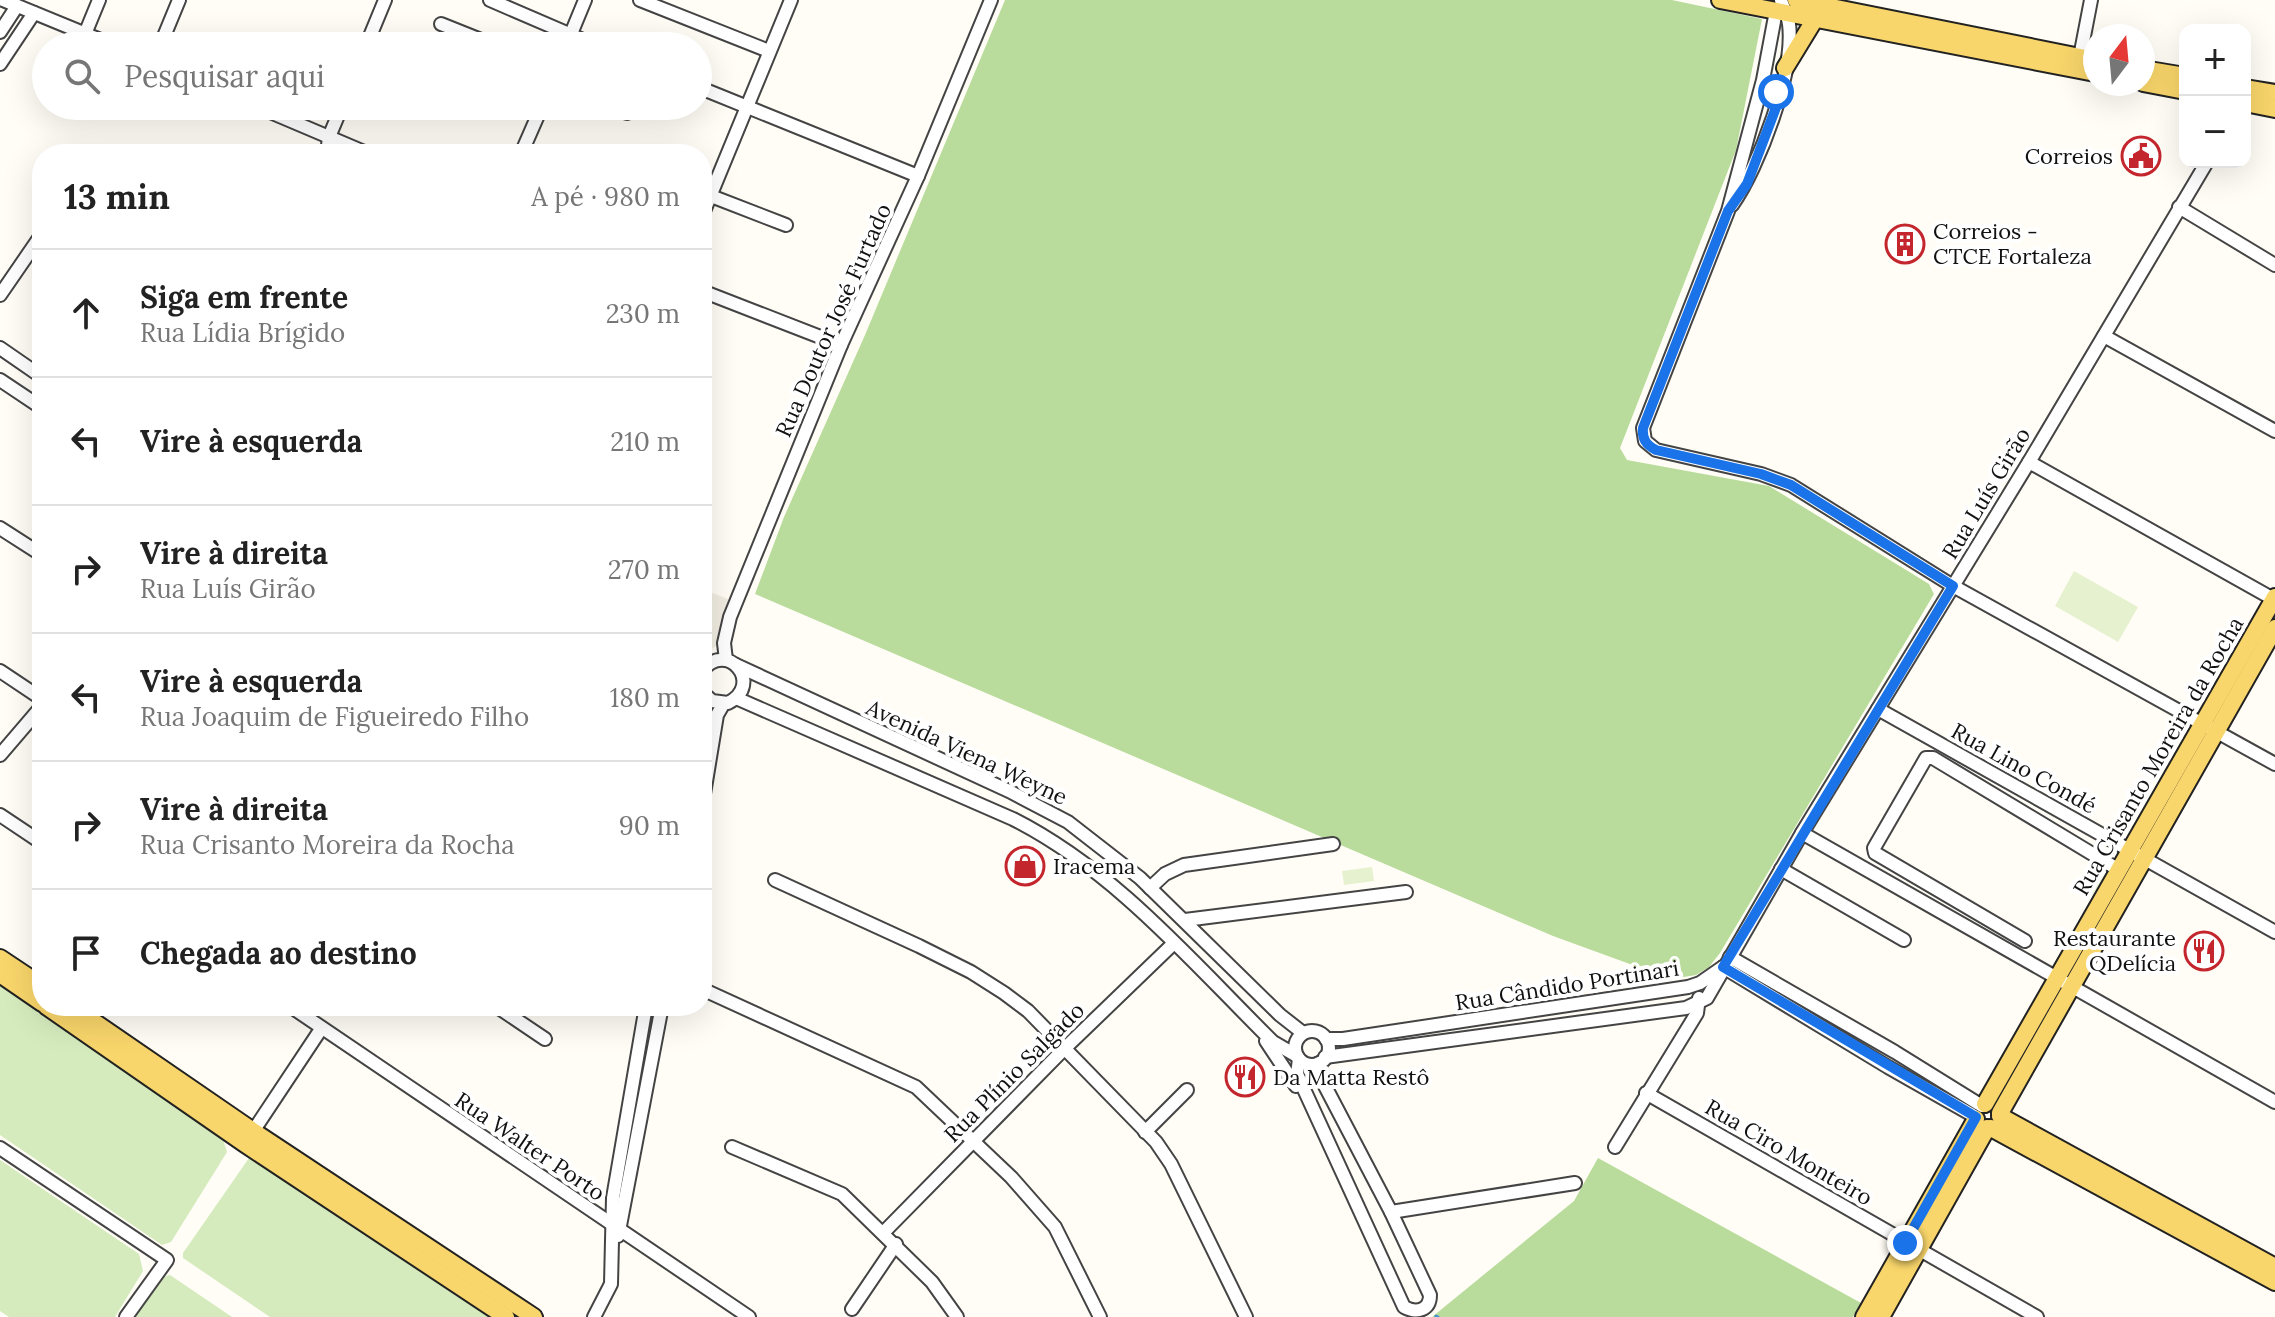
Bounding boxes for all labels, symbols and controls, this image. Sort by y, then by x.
north arrow [2083,24,2155,96]
map controls [2179,24,2251,168]
button: + [2179,24,2251,96]
search box [32,32,712,120]
icon: search [60,54,104,98]
text: Pesquisar aqui [124,57,325,95]
route start [1758,74,1794,110]
button: − [2179,96,2251,168]
public building icon: Correios [2120,135,2162,177]
place label: Correios [2025,142,2113,170]
text: 13 min [64,175,170,218]
text: A pé · 980 m [531,180,680,213]
street label: Rua Doutor José Furtado [769,199,897,441]
place label: Correios - CTCE Fortaleza [1933,217,2092,270]
building icon: Correios - CTCE Fortaleza [1884,223,1926,265]
text: Siga em frente [140,278,348,316]
icon: ahead [64,291,108,335]
text: 230 m [606,297,680,330]
text: Rua Lídia Brígido [140,316,345,349]
icon: left [64,419,108,463]
text: Vire à esquerda [140,422,362,460]
street label: Rua Luís Girão [1936,422,2036,564]
text: 210 m [610,425,680,458]
text: Vire à direita [140,534,328,572]
icon: right [64,547,108,591]
text: 270 m [608,553,680,586]
text: Rua Luís Girão [140,572,316,605]
street label: Rua Crisanto Moreira da Rocha [2067,612,2249,900]
text: Vire à esquerda [140,662,362,700]
icon: left [64,675,108,719]
text: 180 m [610,681,680,714]
street label: Avenida Viena Weyne [861,693,1072,811]
text: Rua Joaquim de Figueiredo Filho [140,700,529,733]
street label: Rua Lino Condé [1947,717,2102,819]
text: Vire à direita [140,790,328,828]
icon: right [64,803,108,847]
text: 90 m [619,809,680,842]
text: Rua Crisanto Moreira da Rocha [140,828,515,861]
shop icon: Iracema [1004,845,1046,887]
place label: Iracema [1053,852,1135,880]
place label: Restaurante QDelícia [2053,924,2176,977]
restaurant icon: Restaurante QDelícia [2183,930,2225,972]
icon: arrive [64,931,108,975]
text: Chegada ao destino [140,934,417,972]
street label: Rua Cândido Portinari [1453,953,1681,1017]
street label: Rua Plínio Salgado [938,996,1090,1148]
restaurant icon: Da Matta Restô [1224,1056,1266,1098]
place label: Da Matta Restô [1273,1063,1429,1091]
street label: Rua Walter Porto [450,1085,610,1207]
street label: Rua Ciro Monteiro [1700,1093,1878,1211]
route end [1887,1225,1923,1261]

